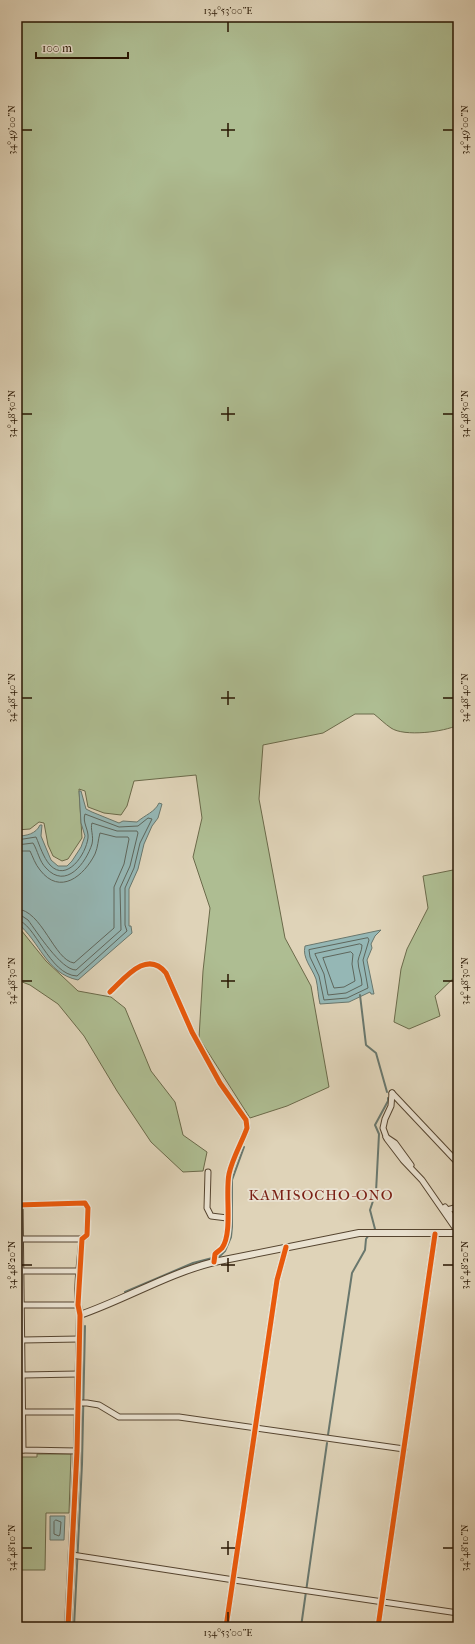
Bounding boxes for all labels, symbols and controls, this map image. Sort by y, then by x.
text: 134°53'00"E [204,5,252,17]
scale bar [36,34,128,60]
text: 100 m [42,41,72,55]
text: 34°49'00"N [6,105,18,155]
text: 34°49'00"N [459,105,471,155]
text: 34°48'50"N [6,390,18,438]
text: 34°48'50"N [459,390,471,438]
text: 34°48'40"N [6,673,18,723]
text: 34°48'40"N [459,673,471,723]
text: 34°48'30"N [6,957,18,1005]
text: 34°48'30"N [459,957,471,1005]
district label: KAMISOCHO-ONO [248,1186,394,1204]
text: 34°48'20"N [6,1240,18,1289]
text: 34°48'20"N [459,1240,471,1289]
text: 34°48'10"N [6,1524,18,1572]
text: 34°48'10"N [459,1524,471,1572]
text: 134°53'00"E [204,1627,252,1639]

